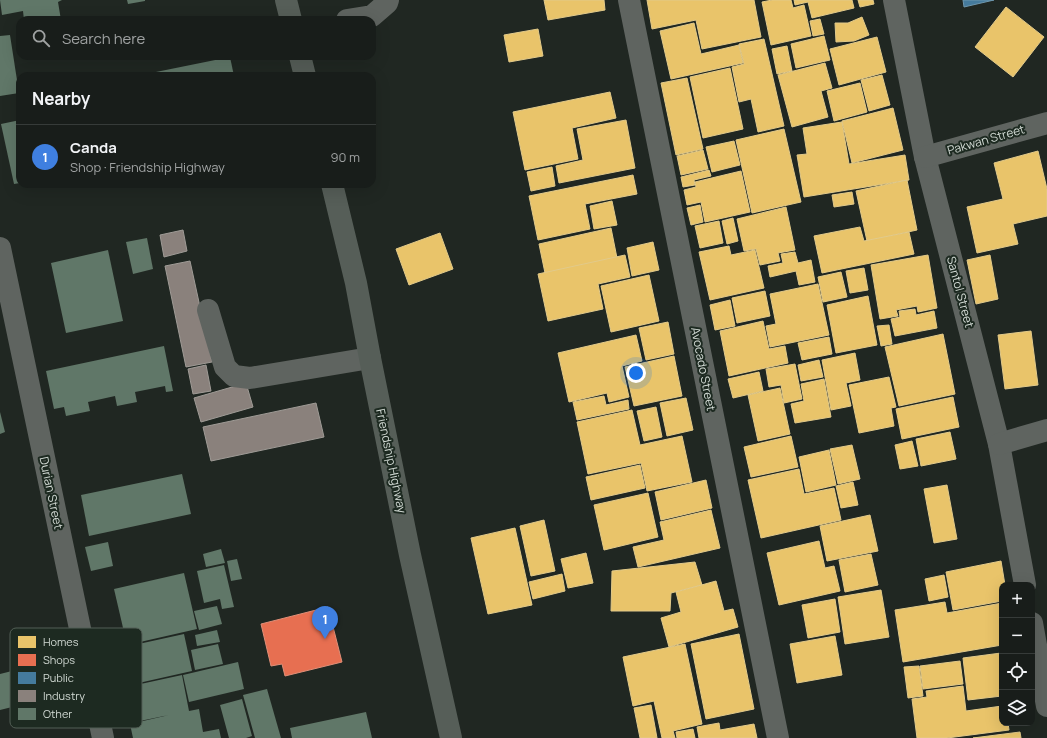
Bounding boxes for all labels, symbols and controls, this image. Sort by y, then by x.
search box [16,16,376,60]
icon: search [30,27,52,49]
text: Search here [62,28,145,49]
text: Nearby [32,87,90,110]
street label: Pakwan Street [945,120,1027,159]
text: Canda [70,137,117,158]
text: 1 [42,148,48,166]
text: 90 m [330,148,360,166]
text: Shop · Friendship Highway [70,158,225,176]
street label: Santol Street [943,254,978,330]
street label: Avocado Street [687,325,720,413]
your location [626,363,646,383]
street label: Friendship Highway [372,407,411,515]
street label: Durian Street [36,455,68,531]
map controls [999,582,1035,726]
button: + [999,582,1035,618]
pin: 1 [312,606,338,639]
button: − [999,618,1035,654]
legend [10,628,142,728]
text: Homes [43,634,79,649]
text: Shops [43,652,75,667]
button: locate [999,654,1035,690]
text: Public [43,670,74,685]
text: Industry [43,688,85,703]
button: layers [999,690,1035,726]
text: Other [43,706,72,721]

